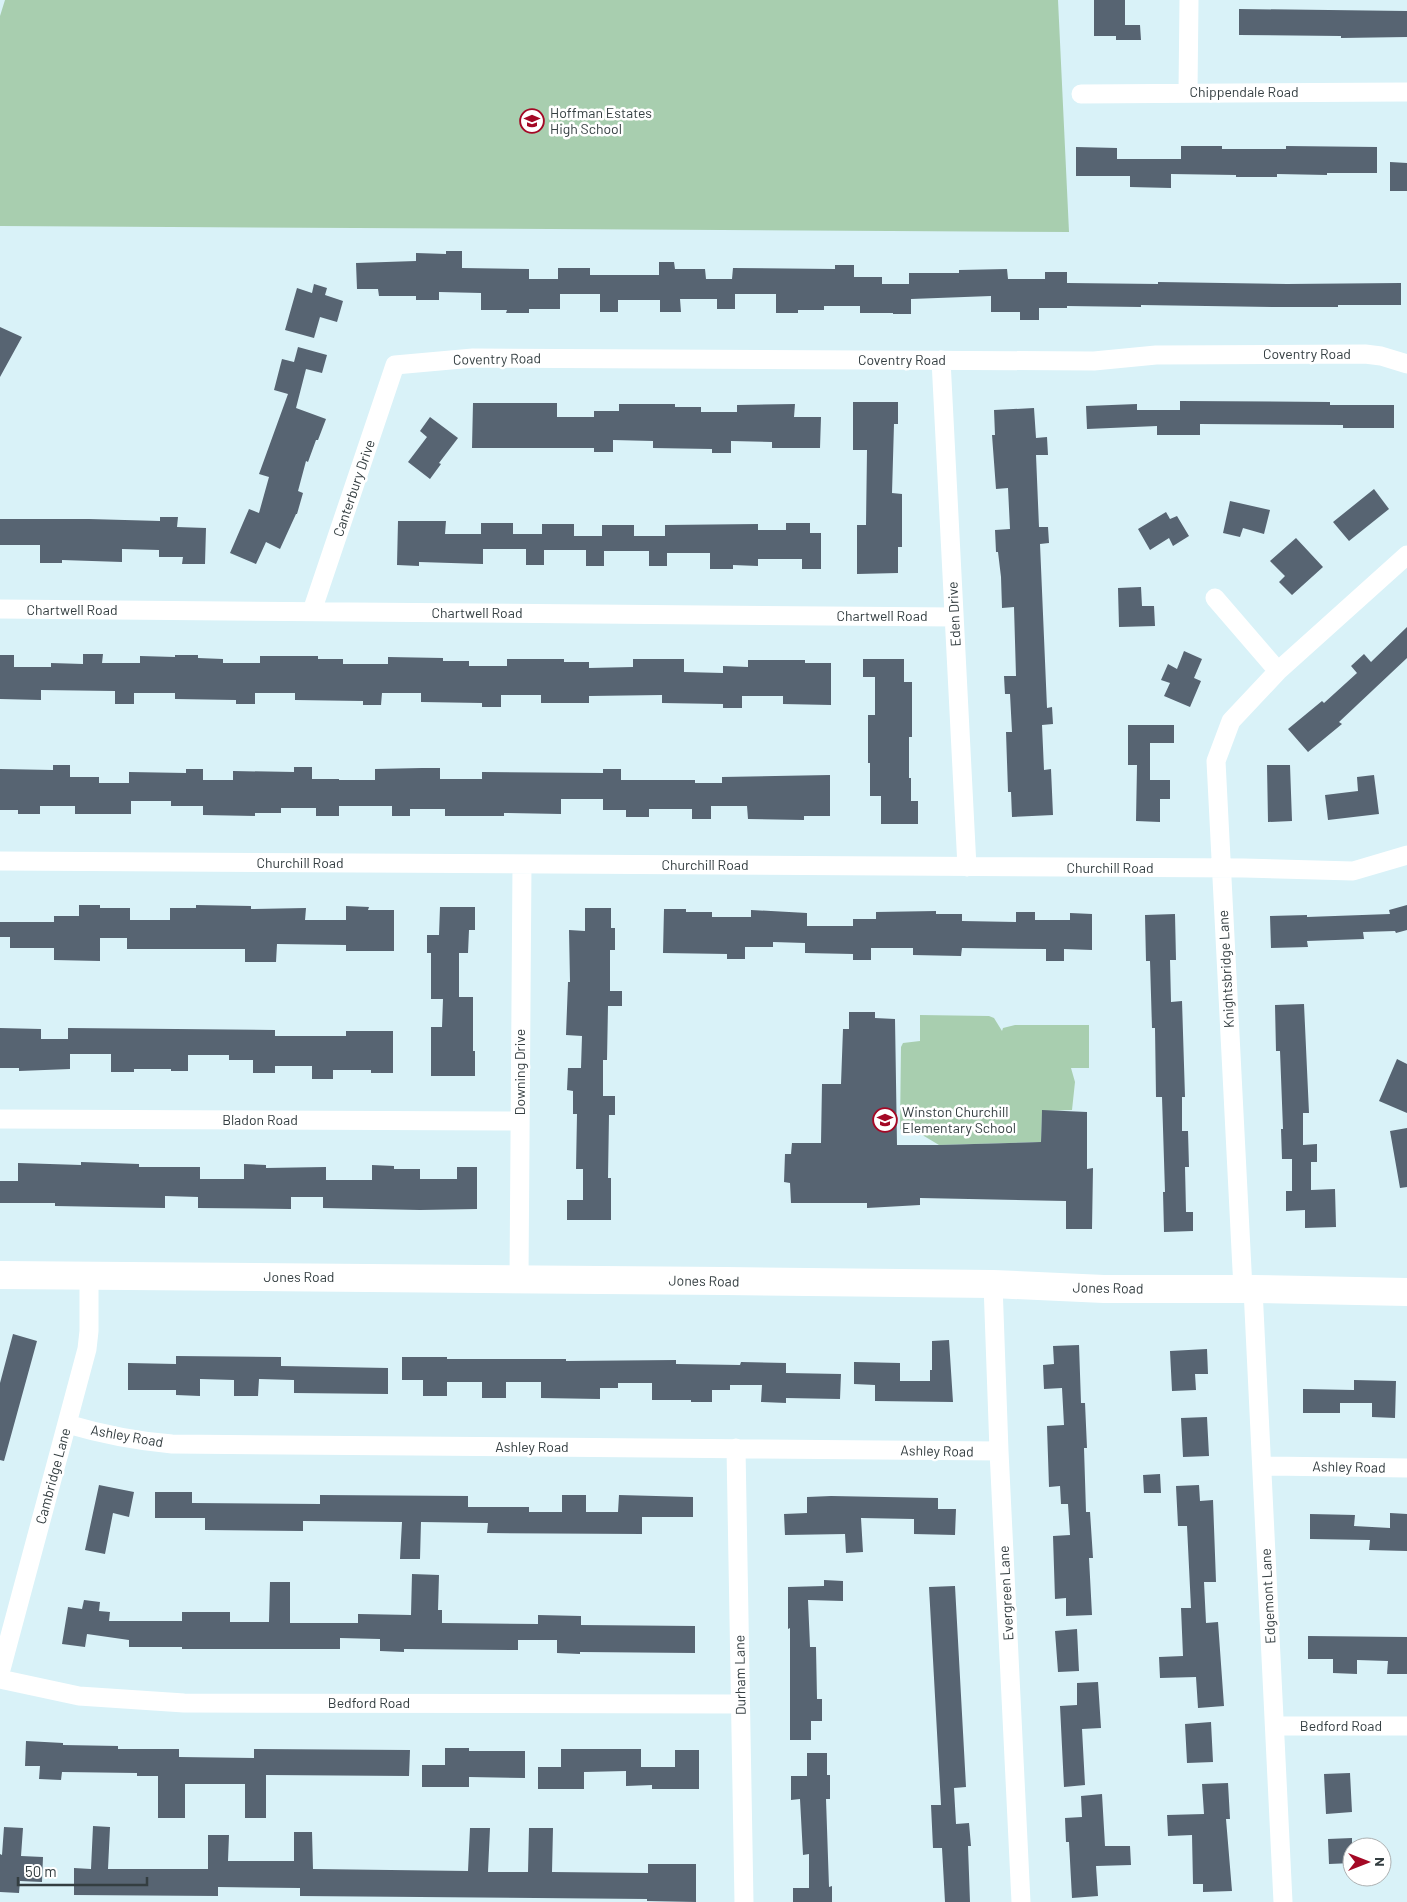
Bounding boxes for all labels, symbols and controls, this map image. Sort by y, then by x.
street label: Chippendale Road [1189,83,1299,100]
place label: Hoffman Estates High School [550,104,652,137]
school or university icon: Hoffman Estates High School [519,108,545,134]
street label: Coventry Road [1263,345,1351,362]
street label: Coventry Road [453,349,541,368]
street label: Coventry Road [858,351,946,368]
street label: Canterbury Drive [329,437,378,539]
street label: Eden Drive [943,581,964,647]
street label: Chartwell Road [26,601,118,618]
street label: Chartwell Road [431,604,523,621]
street label: Chartwell Road [836,607,928,624]
street label: Churchill Road [256,854,344,871]
street label: Churchill Road [661,856,749,873]
street label: Churchill Road [1066,859,1154,876]
street label: Knightsbridge Lane [1214,910,1237,1029]
street label: Downing Drive [511,1029,528,1115]
place label: Winston Churchill Elementary School [902,1103,1016,1136]
school or university icon: Winston Churchill Elementary School [872,1107,898,1133]
street label: Bladon Road [222,1111,298,1128]
street label: Jones Road [264,1268,334,1285]
street label: Jones Road [668,1271,740,1290]
street label: Jones Road [1072,1278,1144,1297]
street label: Ashley Road [89,1421,165,1450]
street label: Cambridge Lane [32,1426,74,1526]
street label: Ashley Road [495,1438,569,1455]
street label: Ashley Road [900,1441,974,1460]
street label: Ashley Road [1312,1457,1386,1476]
street label: Evergreen Lane [995,1545,1016,1641]
street label: Edgemont Lane [1257,1548,1278,1644]
street label: Durham Lane [730,1635,749,1715]
street label: Bedford Road [328,1694,410,1711]
street label: Bedford Road [1300,1717,1382,1734]
north arrow [1342,1837,1392,1887]
scale bar [18,1854,146,1886]
text: N [1372,1857,1389,1867]
text: 50 m [25,1862,57,1880]

